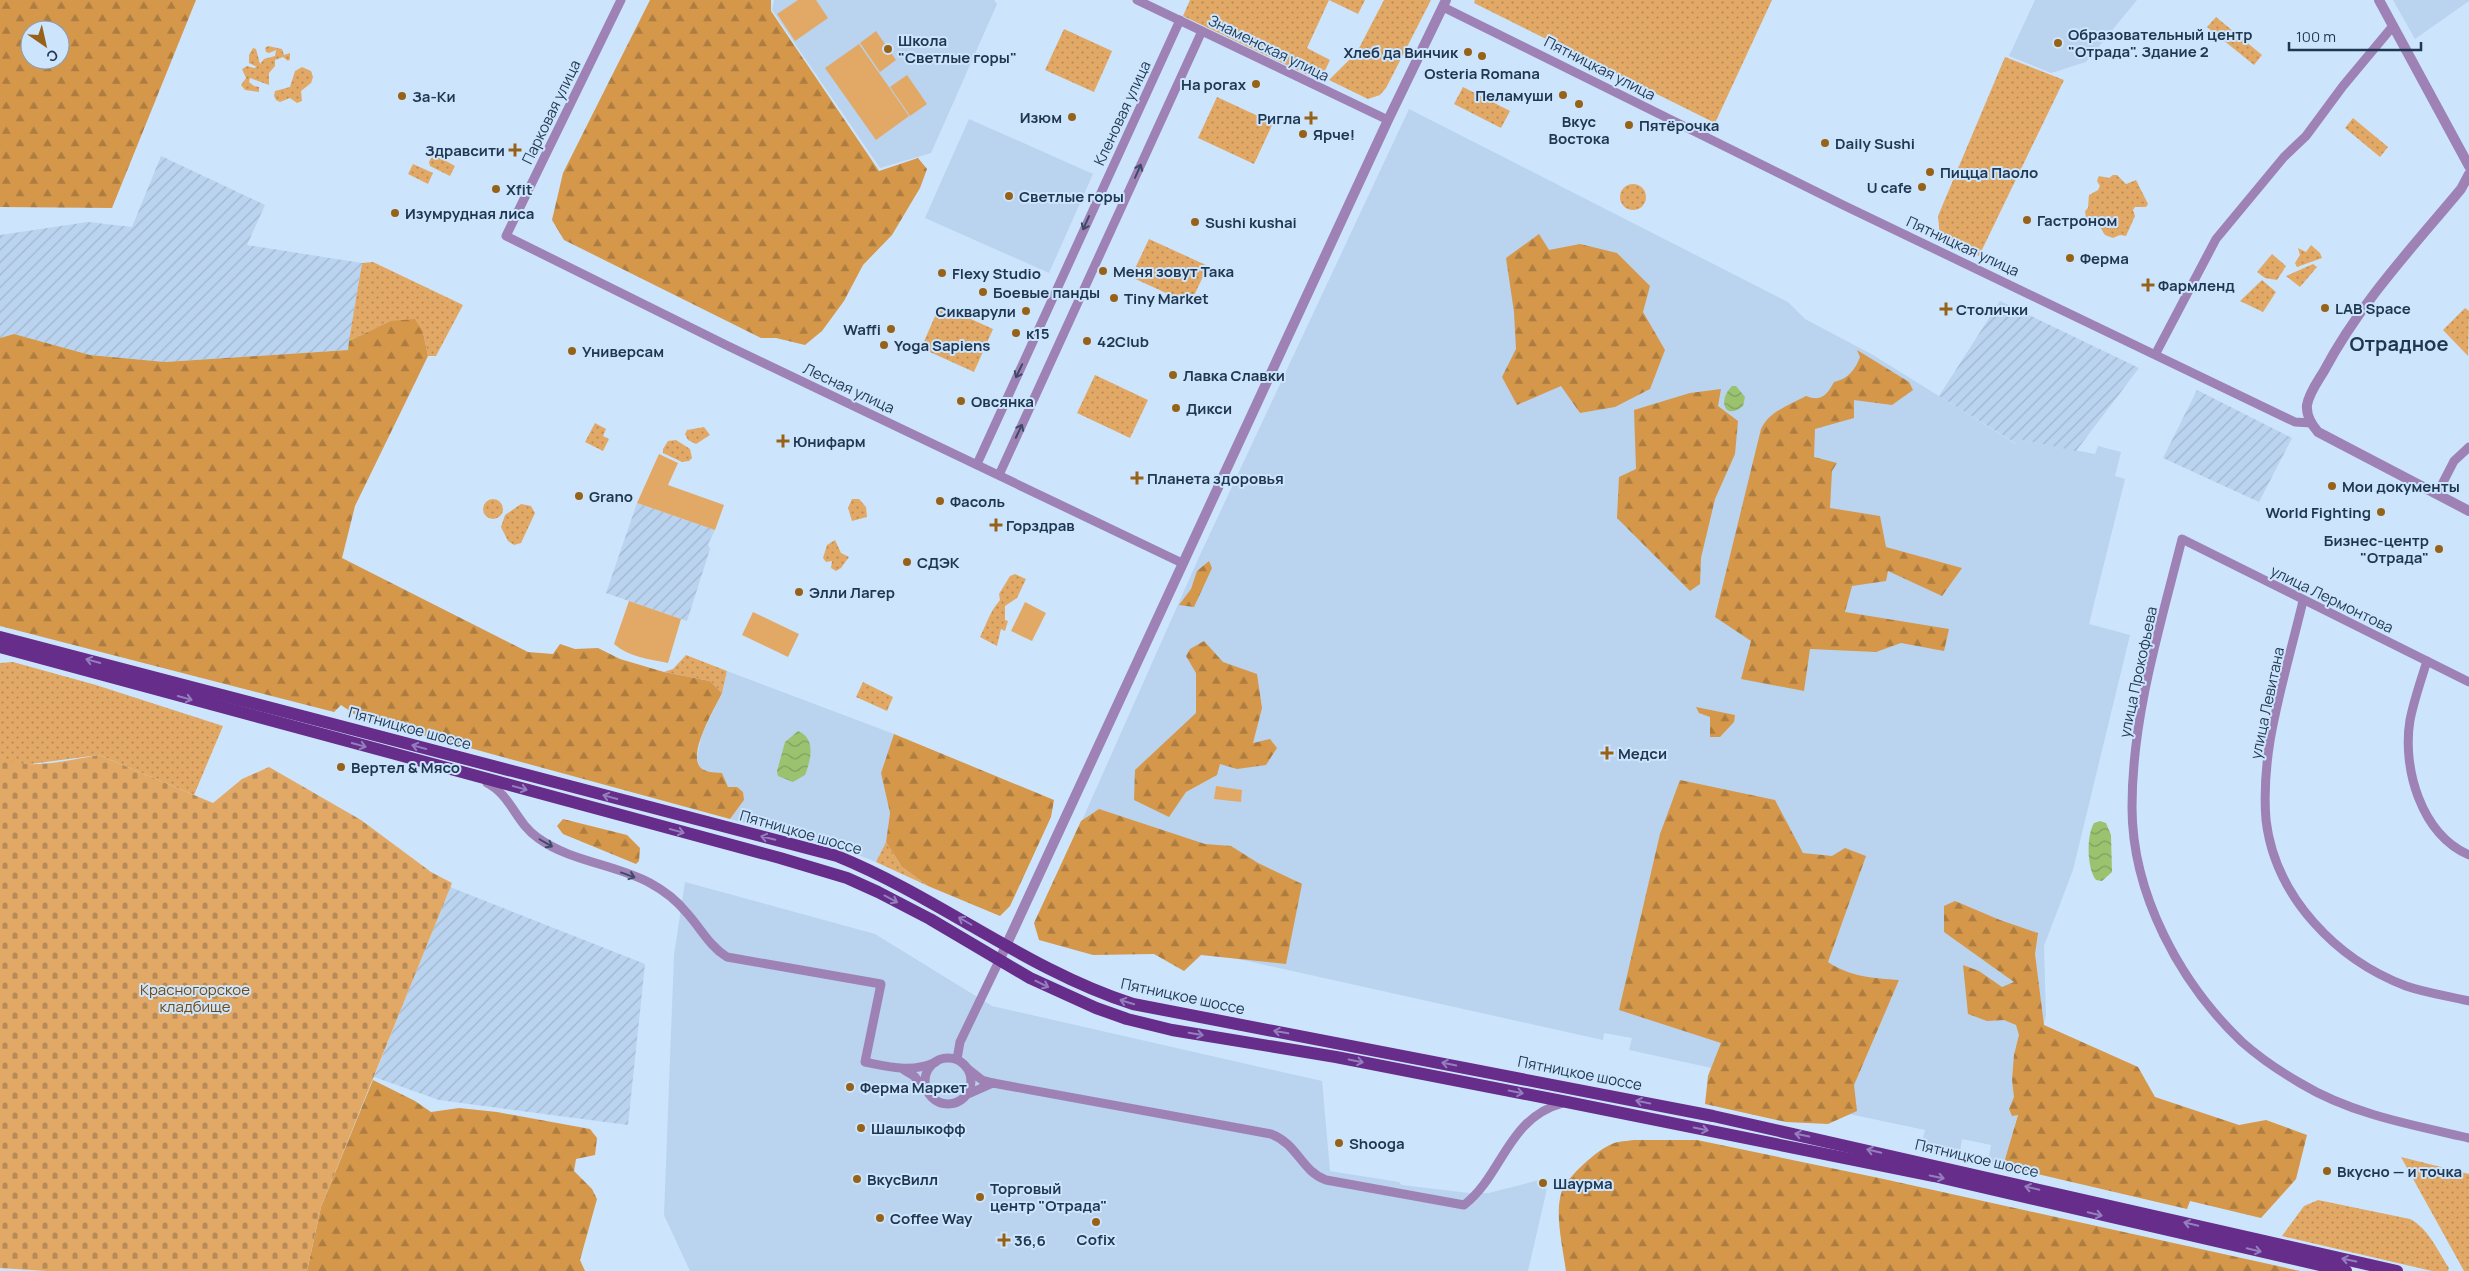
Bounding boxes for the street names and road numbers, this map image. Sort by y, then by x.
street label: Знаменская улица [1205,10,1333,86]
street label: Пятницкая улица [1541,31,1659,105]
street label: Парковая улица [517,56,585,168]
street label: Кленовая улица [1089,57,1155,169]
street label: Пятницкая улица [1903,211,2023,281]
street label: Лесная улица [800,358,898,418]
street label: улица Лермонтова [2267,560,2397,638]
street label: улица Прокофьева [2114,604,2162,740]
street label: улица Левитана [2245,645,2289,761]
street label: Пятницкое шоссе [346,702,474,755]
street label: Пятницкое шоссе [737,805,865,860]
street label: Пятницкое шоссе [1119,973,1247,1019]
street label: Пятницкое шоссе [1516,1051,1644,1095]
street label: Пятницкое шоссе [1913,1134,2041,1182]

